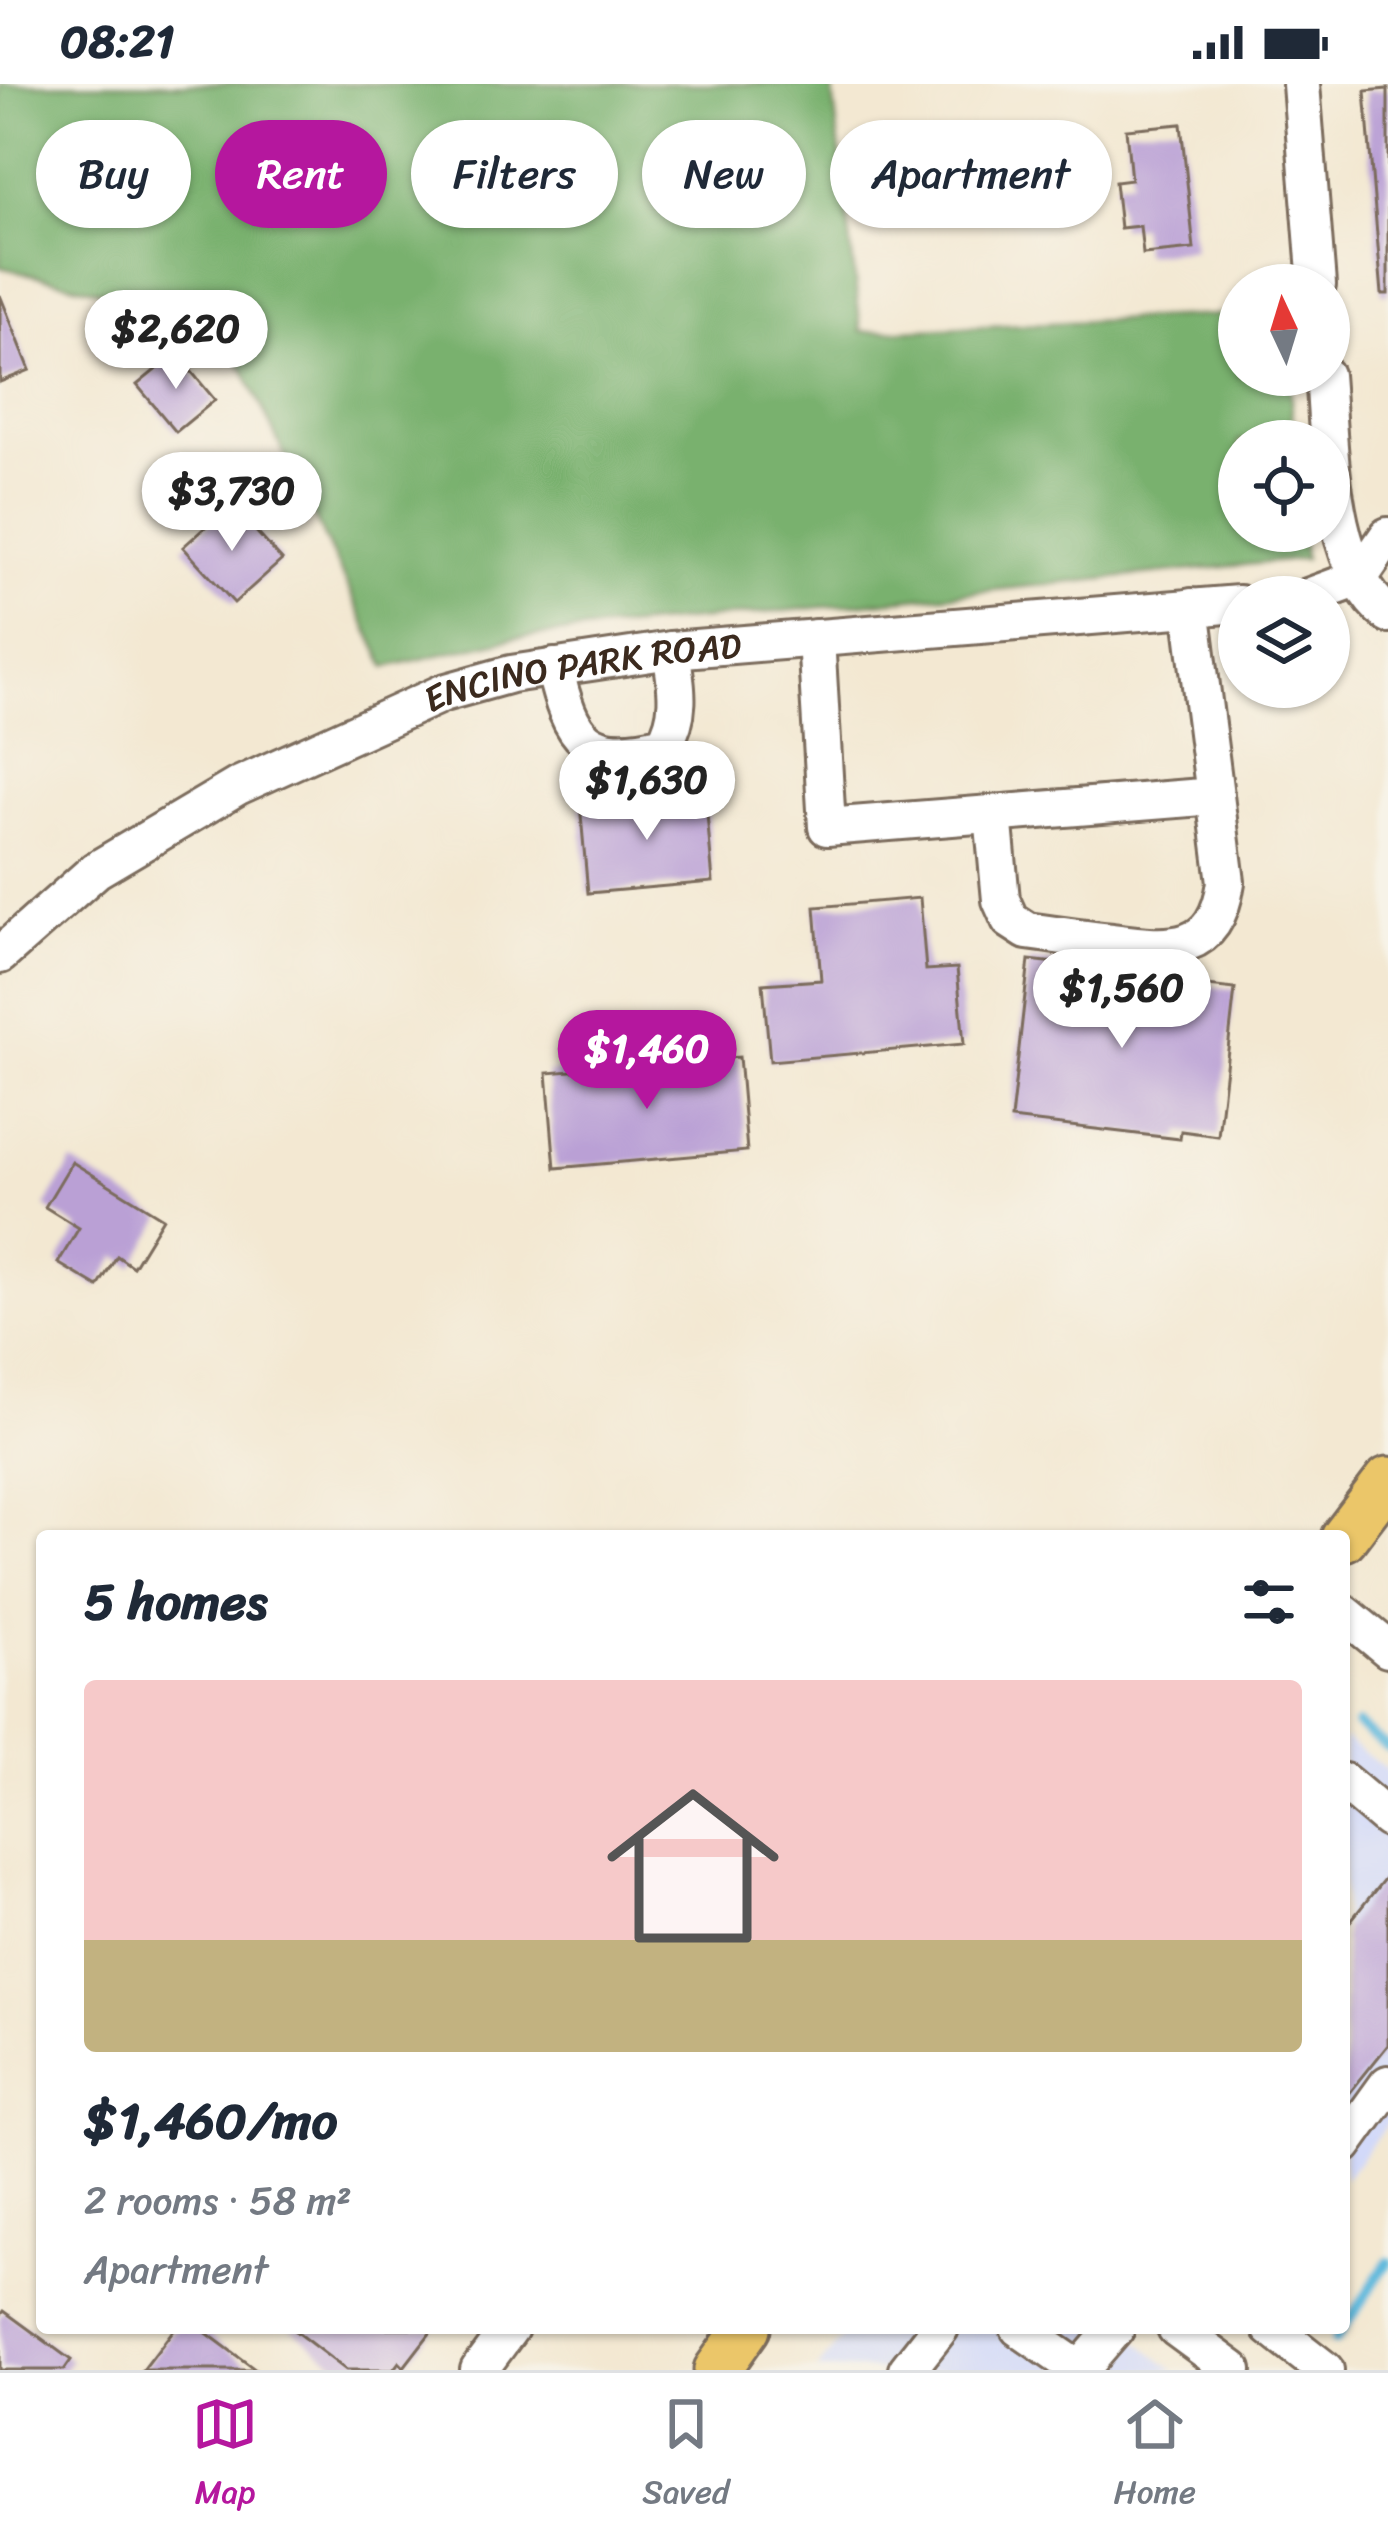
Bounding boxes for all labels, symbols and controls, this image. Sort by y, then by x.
text: 08:21 [60,2,174,82]
chip: Buy [36,120,191,228]
chip: Rent [215,120,387,228]
chip: Filters [411,120,618,228]
chip: New [642,120,806,228]
chip: Apartment [830,120,1112,228]
north arrow [1218,264,1350,396]
map controls [1218,264,1350,708]
pin: $2,620 [78,290,274,392]
text: $2,620 [112,294,240,363]
button: locate [1218,420,1350,552]
pin: $3,730 [134,452,330,554]
text: $3,730 [169,456,295,525]
button: layers [1218,576,1350,708]
street label: ENCINO PARK ROAD [413,613,744,731]
pin: $1,630 [549,741,745,843]
text: $1,630 [586,745,708,814]
pin: $1,560 [1024,949,1220,1051]
text: $1,560 [1060,953,1184,1022]
pin: $1,460 [549,1010,745,1112]
text: $1,460 [585,1014,709,1083]
text: 5 homes [84,1557,267,1647]
icon: filters [1236,1569,1302,1635]
icon: home [585,1758,801,1974]
text: $1,460/mo [84,2076,337,2166]
text: 2 rooms · 58 m² [84,2166,352,2235]
text: Apartment [84,2235,268,2304]
tab: Map [192,2391,258,2521]
tab: Saved [642,2391,729,2521]
tab: Home [1113,2391,1196,2521]

